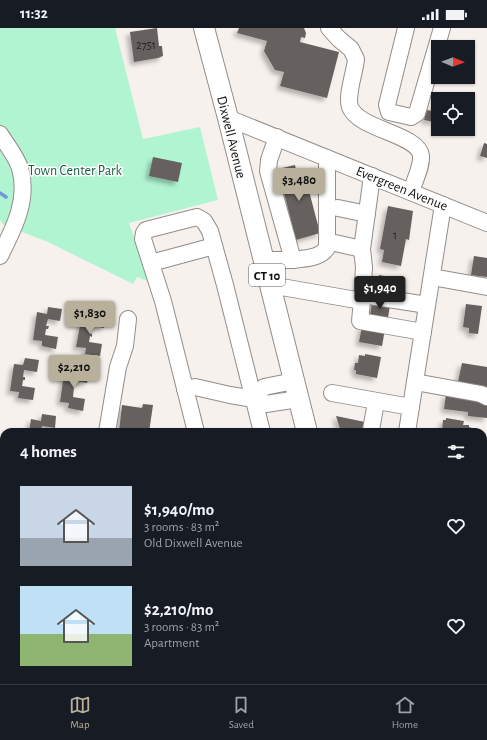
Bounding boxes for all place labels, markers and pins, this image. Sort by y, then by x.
pin: $3,480 [266,168,332,202]
pin: $1,940 [347,276,413,310]
pin: $1,830 [57,301,123,335]
pin: $2,210 [41,355,107,389]

